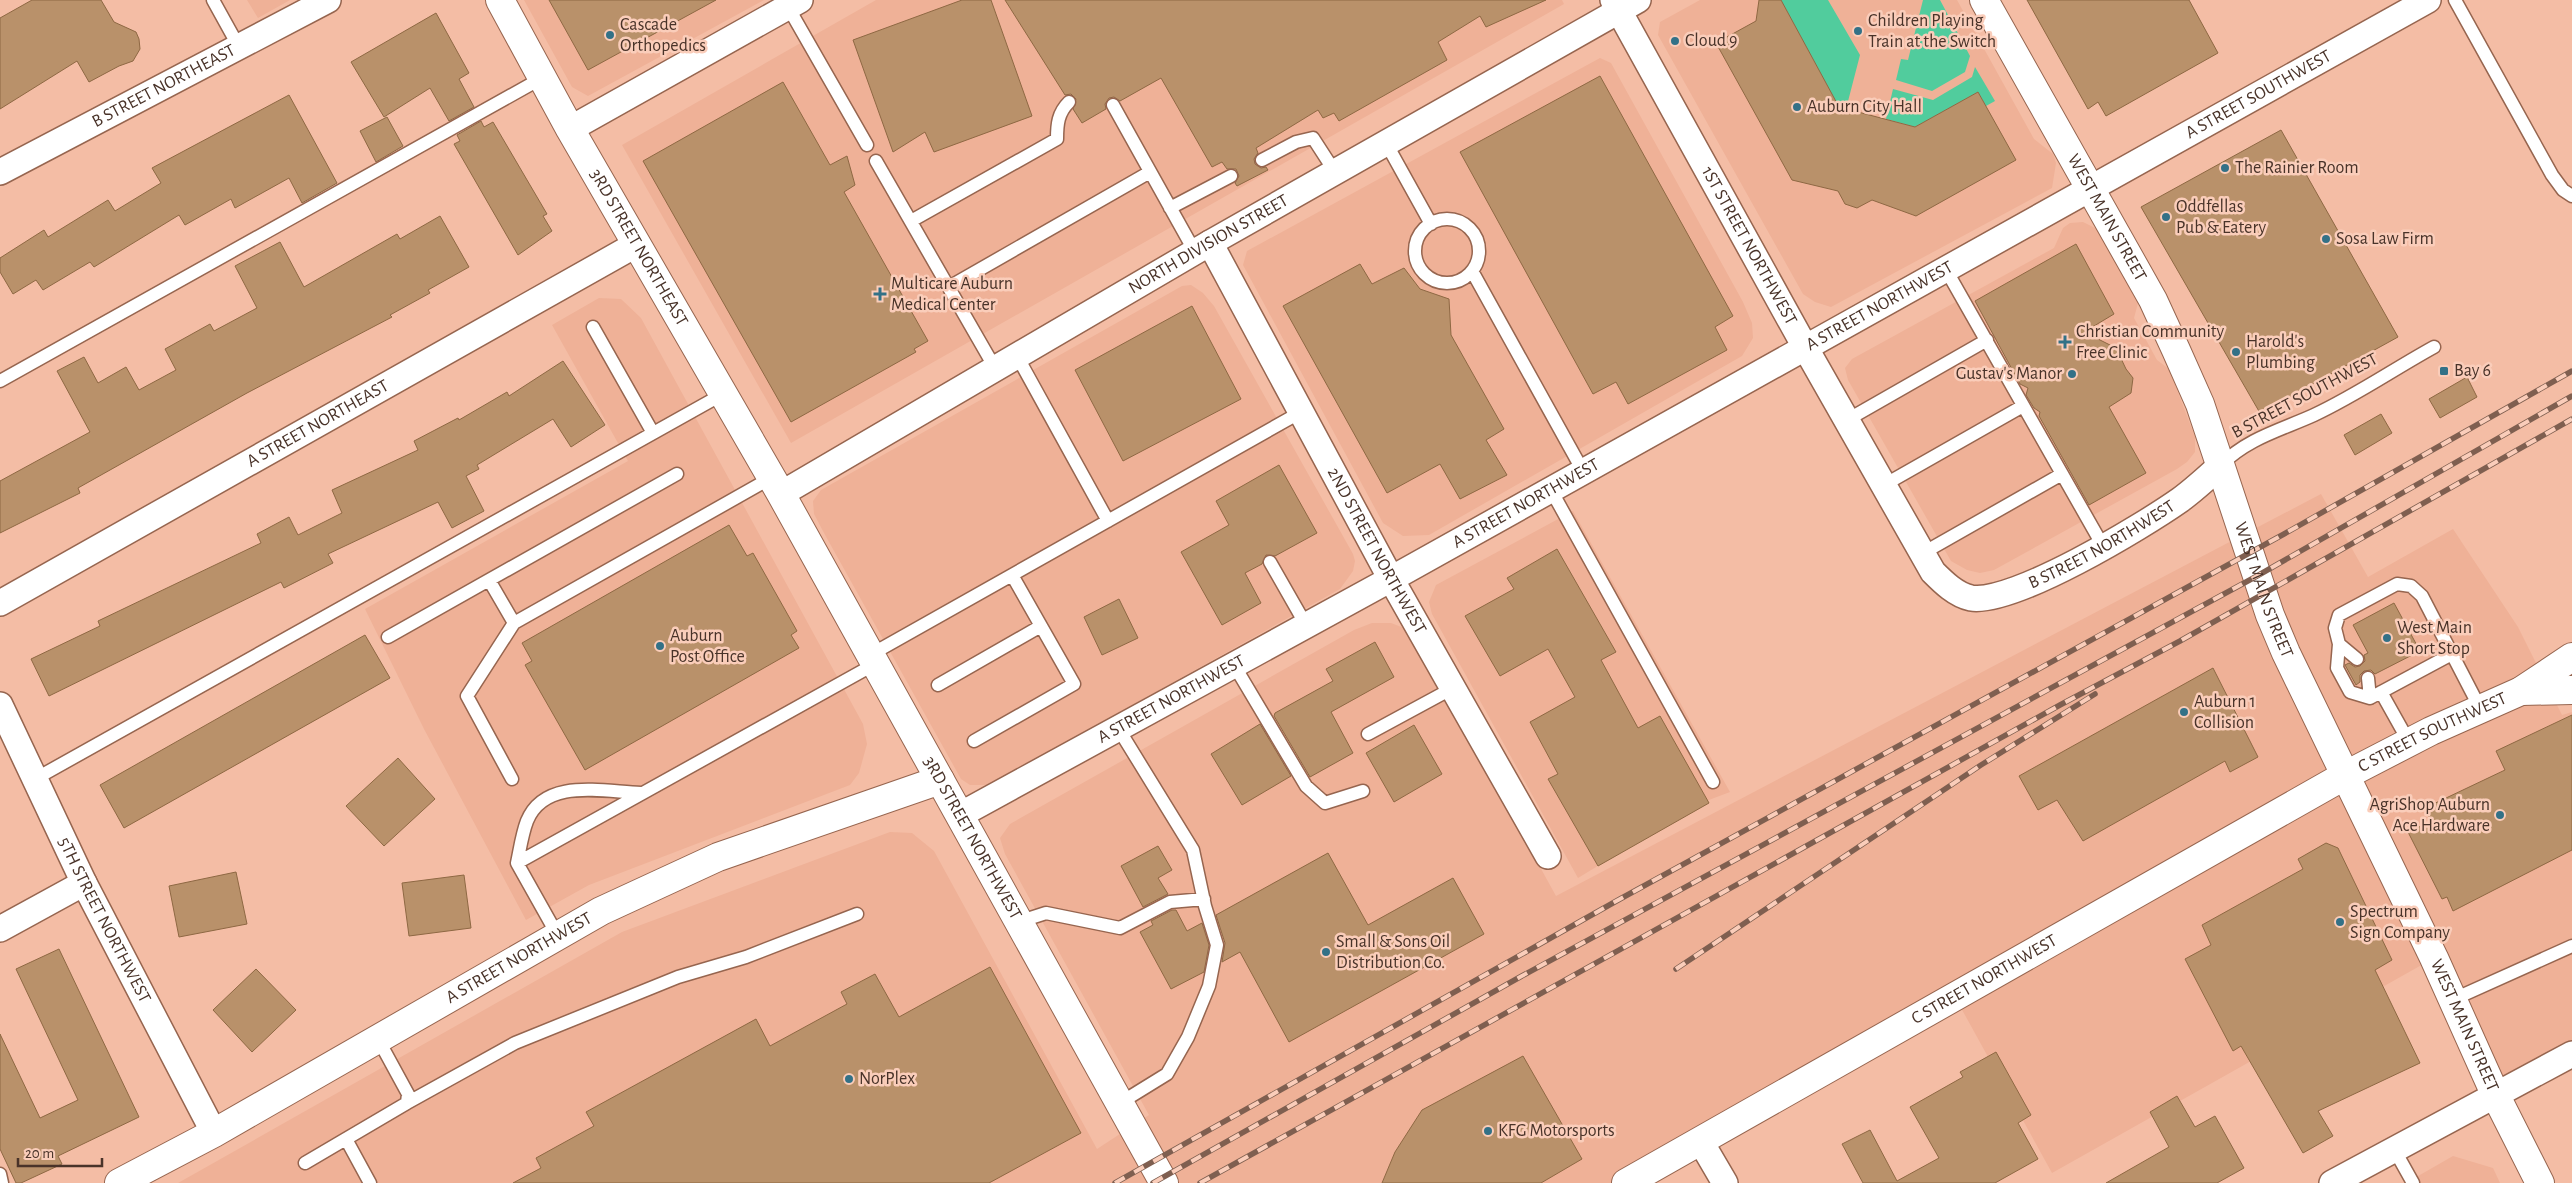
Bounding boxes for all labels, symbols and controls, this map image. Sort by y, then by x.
place label: Children Playing Train at the Switch [1868,12,1996,51]
place label: Cascade Orthopedics [620,16,706,55]
marker: Children Playing Train at the Switch [1852,25,1864,37]
marker: Cascade Orthopedics [604,29,616,41]
place label: Cloud 9 [1685,32,1738,50]
marker: Cloud 9 [1669,35,1681,47]
street label: B STREET NORTHEAST [89,41,239,131]
street label: A STREET SOUTHWEST [2183,47,2334,142]
place label: Auburn City Hall [1807,98,1922,116]
marker: Auburn City Hall [1791,101,1803,113]
street label: WEST MAIN STREET [2064,151,2150,285]
place label: The Rainier Room [2235,159,2359,177]
marker: The Rainier Room [2219,162,2231,174]
street label: 1ST STREET NORTHWEST [1698,164,1800,328]
street label: 3RD STREET NORTHEAST [586,166,691,330]
street label: NORTH DIVISION STREET [1126,191,1292,298]
place label: Oddfellas Pub & Eatery [2176,198,2266,237]
marker: Oddfellas Pub & Eatery [2160,211,2172,223]
place label: Sosa Law Firm [2336,230,2434,248]
marker: Sosa Law Firm [2320,233,2332,245]
street label: A STREET NORTHWEST [1803,258,1956,354]
place label: Multicare Auburn Medical Center [891,275,1013,314]
marker: Multicare Auburn Medical Center [873,287,887,301]
place label: Christian Community Free Clinic [2076,323,2225,362]
place label: Harold's Plumbing [2246,333,2315,372]
marker: Christian Community Free Clinic [2058,335,2072,349]
marker: Harold's Plumbing [2230,346,2242,358]
street label: B STREET SOUTHWEST [2229,350,2381,442]
place label: Bay 6 [2454,362,2491,380]
place label: Gustav's Manor [1956,365,2062,383]
marker: Bay 6 [2438,365,2450,377]
marker: Gustav's Manor [2066,368,2078,380]
street label: A STREET NORTHEAST [244,377,392,471]
street label: A STREET NORTHWEST [1450,455,1603,552]
street label: 2ND STREET NORTHWEST [1324,465,1429,637]
street label: B STREET NORTHWEST [2026,497,2178,592]
street label: WEST MAIN STREET [2231,520,2296,661]
place label: West Main Short Stop [2397,619,2472,658]
place label: Auburn Post Office [670,627,745,666]
marker: West Main Short Stop [2381,632,2393,644]
marker: Auburn Post Office [654,640,666,652]
street label: A STREET NORTHWEST [1095,652,1248,747]
street label: C STREET SOUTHWEST [2355,689,2510,776]
place label: Auburn 1 Collision [2194,693,2256,732]
marker: Auburn 1 Collision [2178,706,2190,718]
street label: 3RD STREET NORTHWEST [920,753,1025,923]
place label: AgriShop Auburn Ace Hardware [2369,796,2490,835]
marker: AgriShop Auburn Ace Hardware [2494,809,2506,821]
street label: 5TH STREET NORTHWEST [55,834,154,1006]
place label: Spectrum Sign Company [2350,903,2450,942]
street label: A STREET NORTHWEST [443,909,595,1007]
marker: Spectrum Sign Company [2334,916,2346,928]
street label: C STREET NORTHWEST [1909,931,2060,1028]
place label: Small & Sons Oil Distribution Co. [1336,933,1450,972]
marker: Small & Sons Oil Distribution Co. [1320,946,1332,958]
street label: WEST MAIN STREET [2427,957,2502,1094]
place label: NorPlex [859,1070,915,1088]
marker: NorPlex [843,1073,855,1085]
place label: KFG Motorsports [1498,1122,1615,1140]
marker: KFG Motorsports [1482,1125,1494,1137]
scale bar [18,1136,101,1168]
text: 20 m [25,1146,54,1161]

